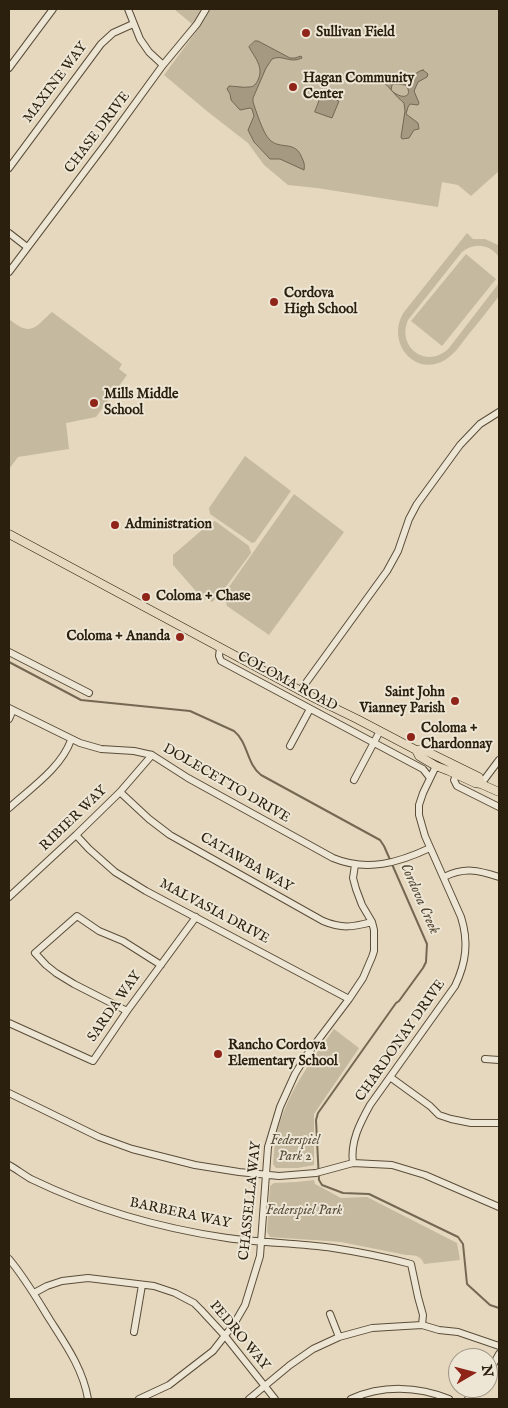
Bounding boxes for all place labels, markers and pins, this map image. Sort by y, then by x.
place label: Sullivan Field [316,25,395,41]
marker: Sullivan Field [300,27,312,39]
place label: Hagan Community Center [303,71,414,104]
marker: Hagan Community Center [287,81,299,93]
place label: Cordova High School [284,286,357,318]
marker: Cordova High School [268,296,280,308]
place label: Mills Middle School [104,387,179,420]
marker: Mills Middle School [88,397,100,409]
place label: Administration [125,517,212,533]
marker: Administration [109,519,121,531]
place label: Coloma + Chase [156,589,251,605]
marker: Coloma + Chase [140,591,152,603]
place label: Coloma + Ananda [66,629,170,645]
marker: Coloma + Ananda [174,631,186,643]
place label: Saint John Vianney Parish [359,685,445,718]
marker: Saint John Vianney Parish [449,695,461,707]
place label: Coloma + Chardonnay [421,721,492,754]
marker: Coloma + Chardonnay [405,731,417,743]
place label: Rancho Cordova Elementary School [228,1038,338,1070]
marker: Rancho Cordova Elementary School [212,1048,224,1060]

